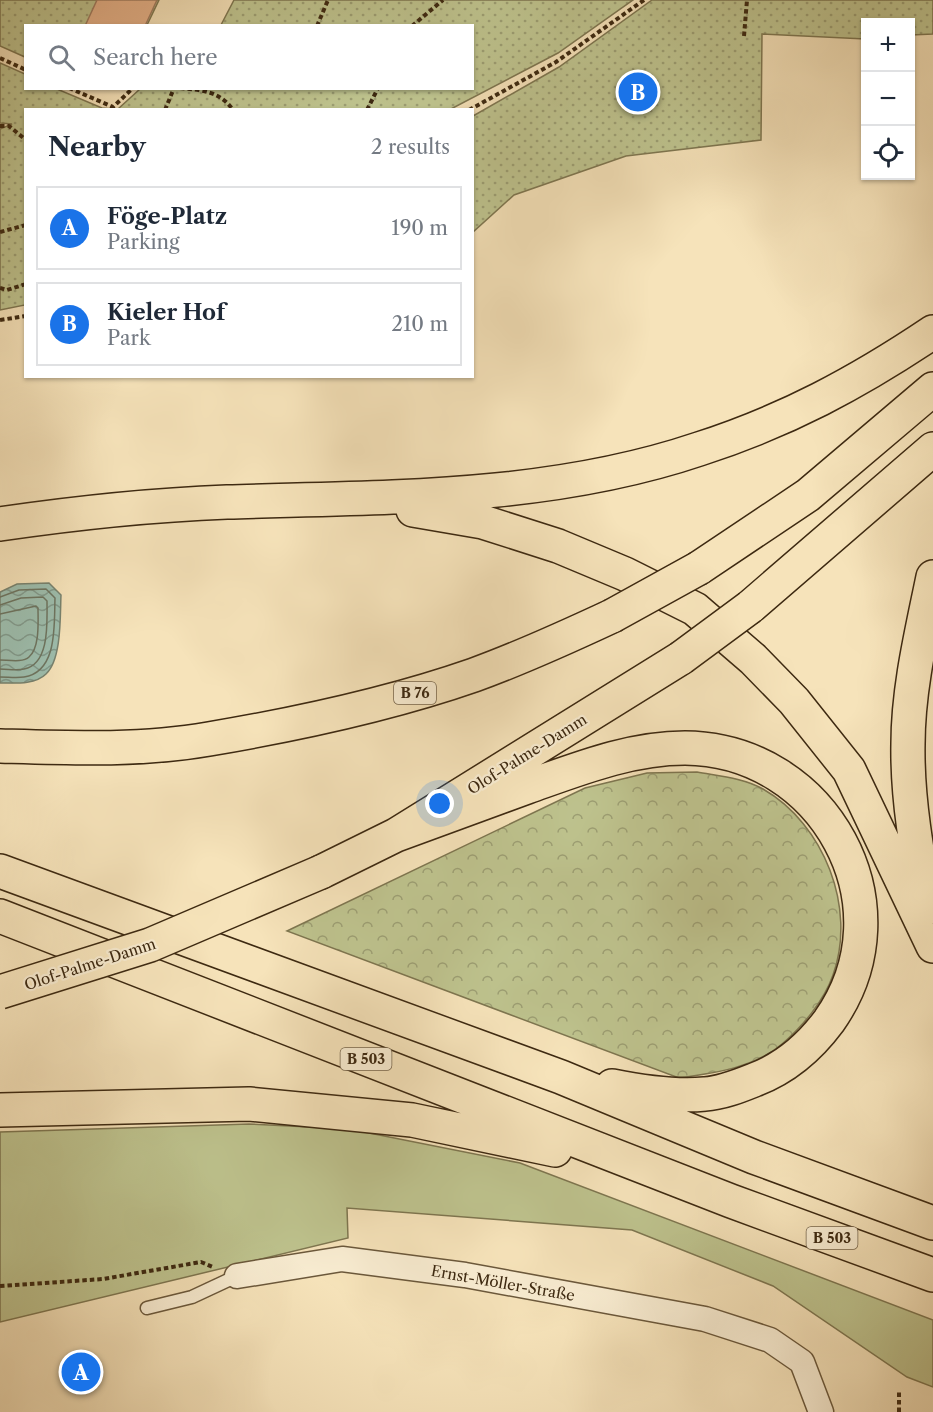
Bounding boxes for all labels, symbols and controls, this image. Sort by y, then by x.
map controls [861,18,915,180]
button: + [861,18,915,72]
search box [24,24,474,90]
icon: search [45,41,78,74]
text: Search here [93,44,218,71]
pin: B [618,70,658,115]
button: − [861,72,915,126]
button: locate [861,126,915,180]
text: Nearby [48,131,146,163]
text: 2 results [371,135,450,159]
text: Föge-Platz [107,203,227,230]
text: A [62,216,77,240]
text: 190 m [391,216,448,240]
text: Parking [107,230,180,254]
text: Kieler Hof [107,299,225,326]
text: B [62,312,77,336]
text: 210 m [391,312,448,336]
text: Park [107,326,150,350]
road number: B 76 [394,682,436,704]
street label: Olof-Palme-Damm [464,710,590,798]
your location [425,789,454,818]
street label: Olof-Palme-Damm [22,934,158,994]
road number: B 503 [340,1048,392,1070]
road number: B 503 [806,1227,858,1249]
street label: Ernst-Möller-Straße [430,1261,576,1305]
pin: A [62,1350,100,1394]

